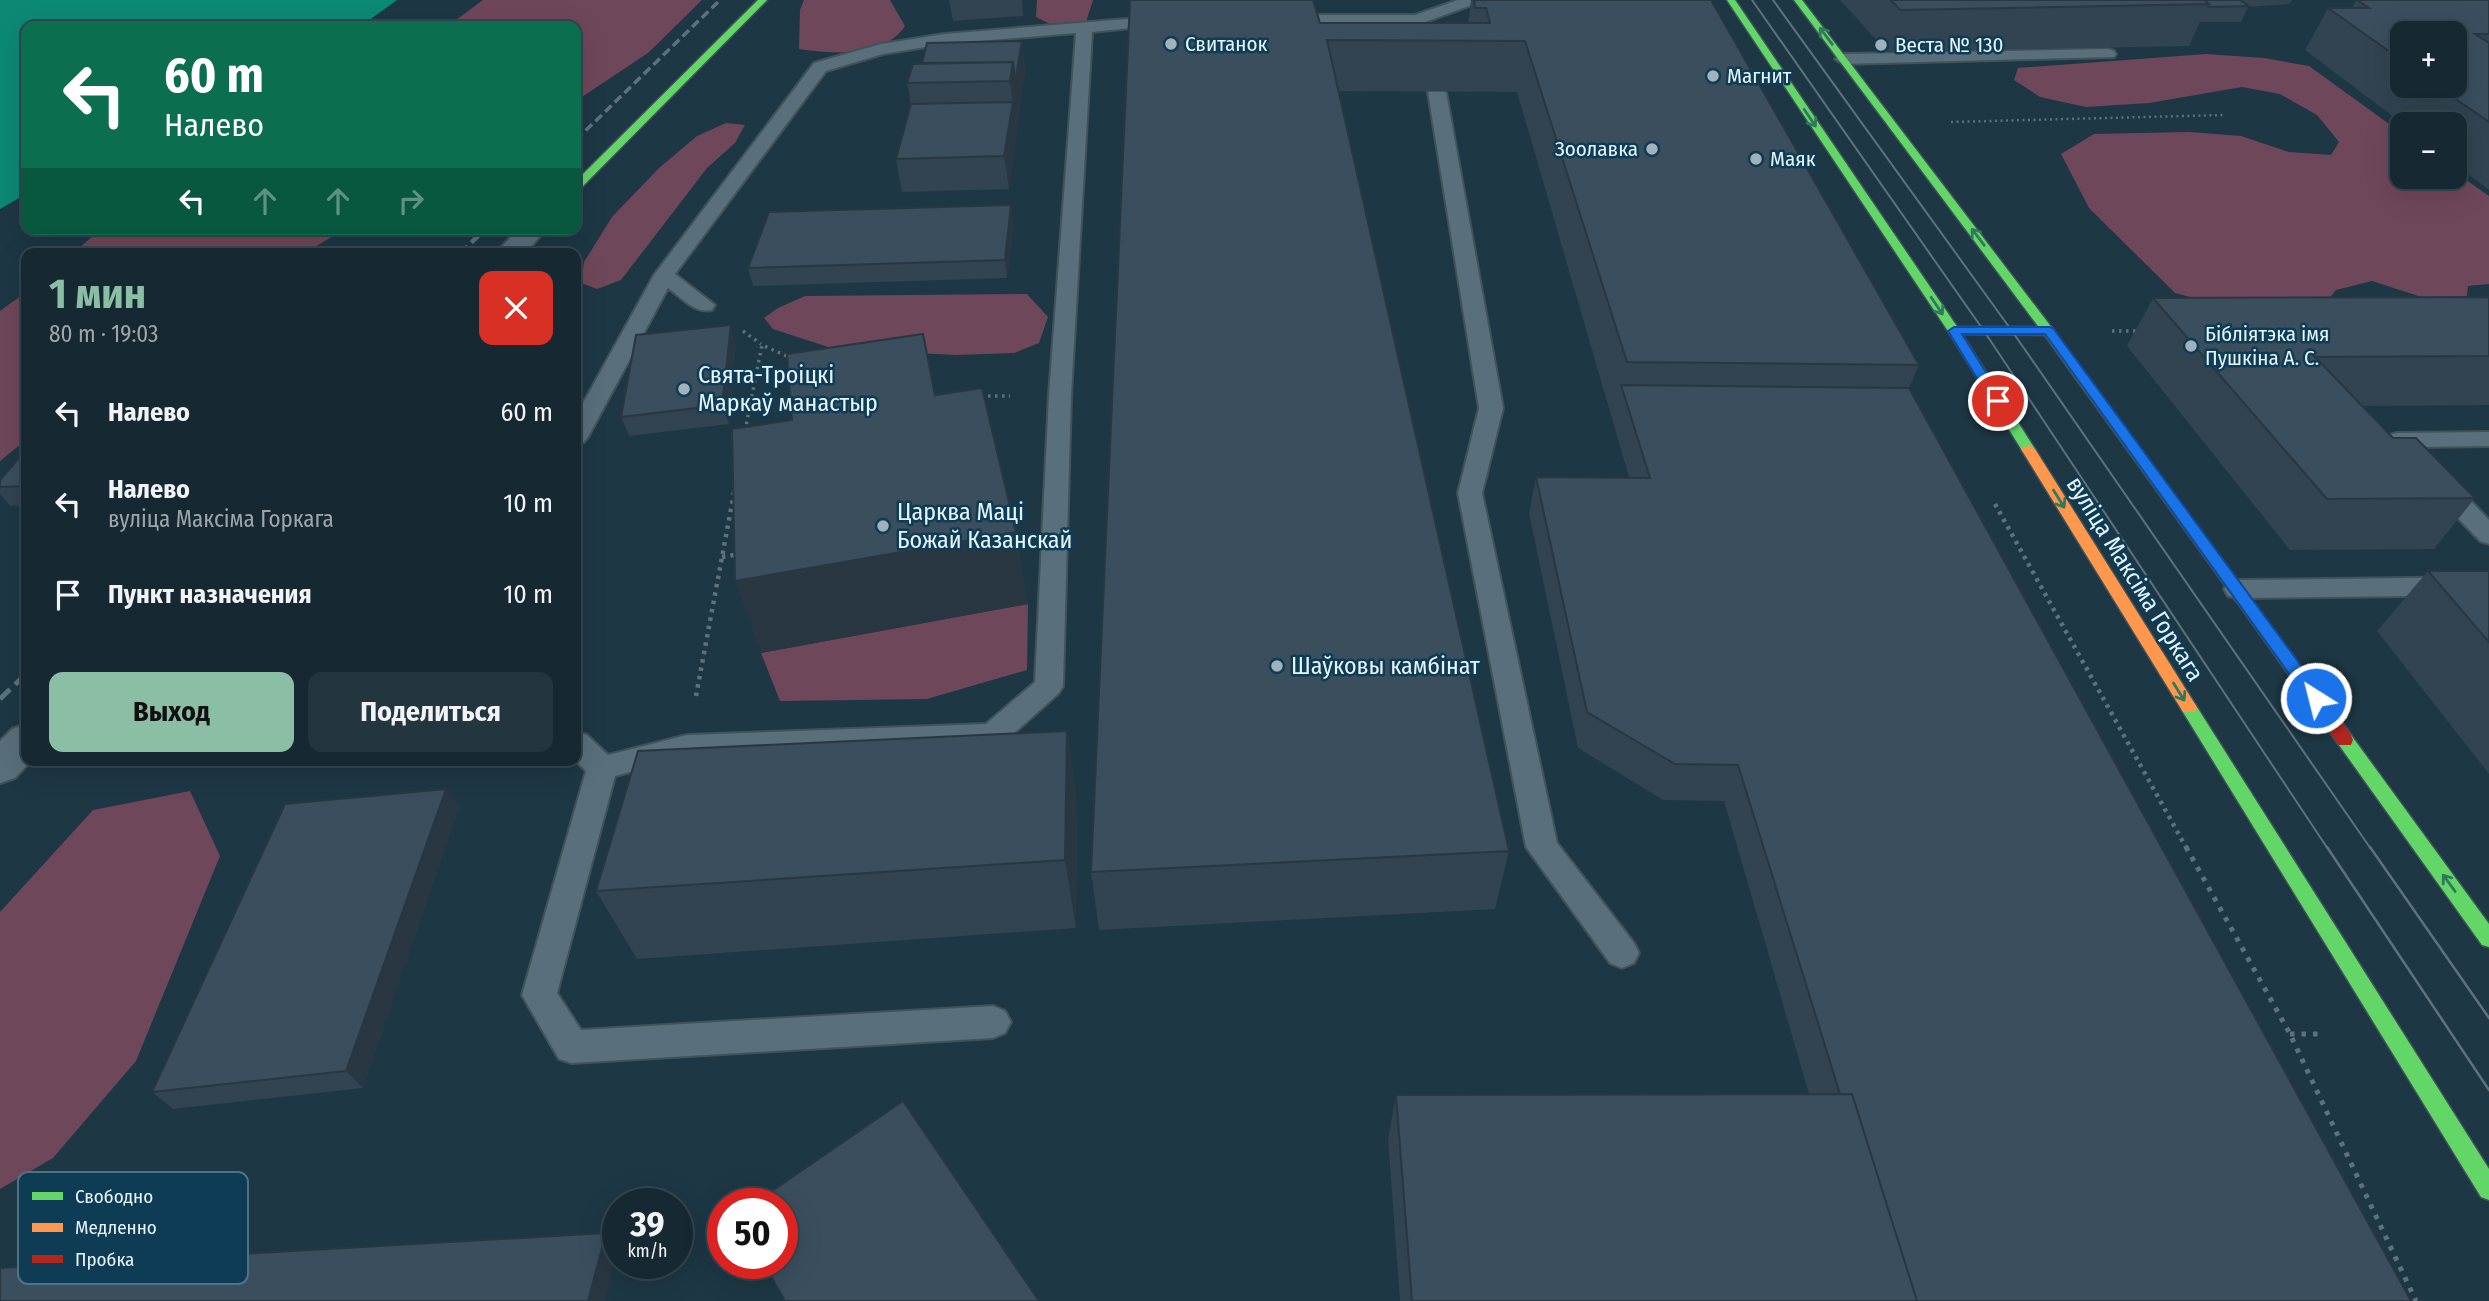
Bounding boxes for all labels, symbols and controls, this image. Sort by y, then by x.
map controls [2390,21,2467,189]
button: + [2390,21,2467,98]
one-way arrow [1818,27,1833,46]
place label: Свитанок [1185,31,1268,57]
place label: Веста № 130 [1895,32,2004,58]
marker: Свитанок [1163,36,1179,52]
marker: Веста № 130 [1873,37,1889,53]
text: 60 m [164,46,264,105]
icon: left [49,49,140,140]
place label: Магнит [1727,63,1792,89]
marker: Магнит [1705,68,1721,84]
text: Налево [164,106,264,144]
one-way arrow [1803,107,1817,127]
button: − [2390,112,2467,189]
place label: Зоолавка [1555,136,1638,162]
marker: Зоолавка [1644,141,1660,157]
place label: Маяк [1770,146,1816,172]
marker: Маяк [1748,151,1764,167]
icon: left [173,182,211,220]
icon: ahead [246,182,284,220]
icon: ahead [319,182,357,220]
icon: right [392,182,430,220]
one-way arrow [1970,228,1985,247]
text: 1 мин [49,269,146,319]
button: close [479,271,553,345]
one-way arrow [1930,296,1945,315]
text: 80 m · 19:03 [49,320,158,348]
place label: Бібліятэка імя Пушкіна А. С. [2205,321,2329,371]
marker: Бібліятэка імя Пушкіна А. С. [2183,338,2199,354]
place label: Свята-Троіцкі Маркаў манастыр [698,361,878,417]
pin [1968,371,2028,431]
marker: Свята-Троіцкі Маркаў манастыр [676,381,692,397]
icon: arrive [1979,382,2017,420]
icon: left [49,394,87,432]
text: Налево [108,397,190,428]
text: 60 m [500,397,553,428]
street label: вуліца Максіма Горкага [2061,472,2209,686]
text: Налево [108,474,190,505]
icon: left [49,485,87,523]
text: 10 m [503,488,553,519]
one-way arrow [2052,488,2066,508]
place label: Царква Маці Божай Казанскай [897,498,1073,554]
text: вуліца Максіма Горкага [108,505,334,533]
marker: Царква Маці Божай Казанскай [875,518,891,534]
icon: arrive [49,576,87,614]
text: Пункт назначения [108,579,312,610]
text: 10 m [503,579,553,610]
place label: Шаўковы камбінат [1291,652,1480,680]
marker: Шаўковы камбінат [1269,658,1285,674]
position arrow [2279,661,2353,735]
button: Выход [49,672,294,752]
button: Поделиться [308,672,553,752]
one-way arrow [2173,681,2187,701]
one-way arrow [2442,874,2457,893]
legend [18,1172,248,1284]
text: Свободно [75,1185,153,1208]
speed limit sign: 50 [707,1188,798,1279]
text: 39 [630,1203,665,1245]
text: Медленно [75,1216,157,1239]
text: km/h [627,1240,668,1262]
text: Пробка [75,1248,134,1271]

